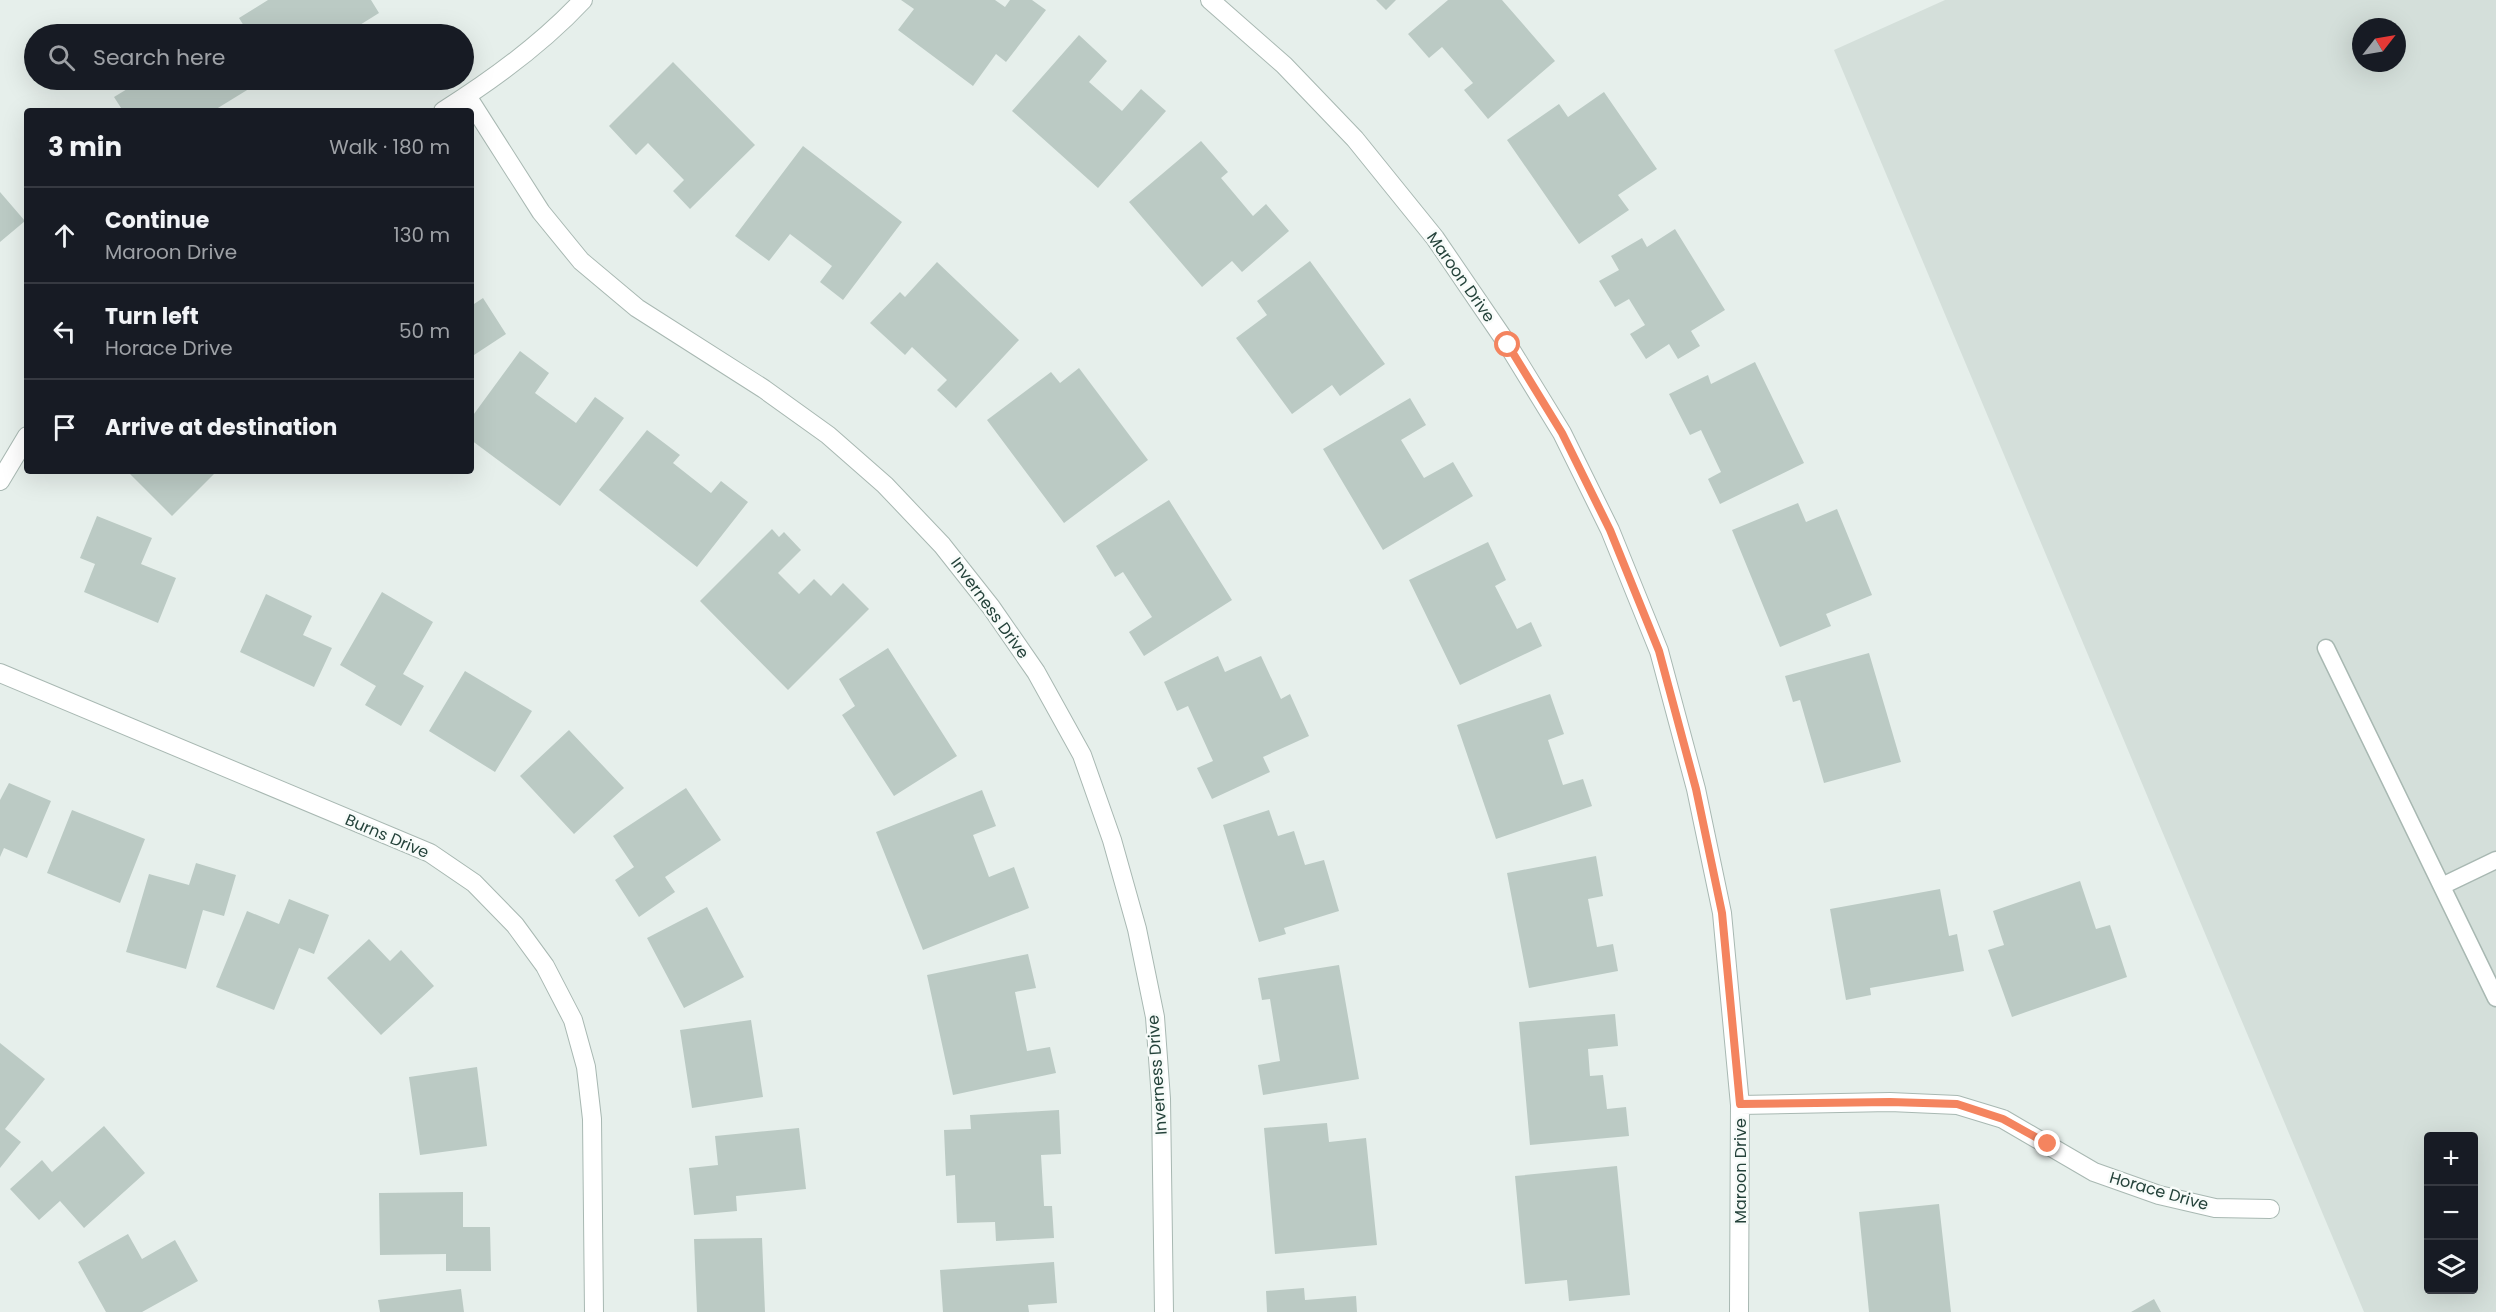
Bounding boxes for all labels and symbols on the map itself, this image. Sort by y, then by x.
north arrow [2352,18,2406,72]
street label: Maroon Drive [1421,227,1501,327]
route start [1494,331,1520,357]
street label: Inverness Drive [945,553,1035,663]
street label: Burns Drive [342,808,433,864]
street label: Inverness Drive [1141,1014,1173,1136]
street label: Maroon Drive [1729,1118,1752,1224]
route end [2034,1130,2060,1156]
street label: Horace Drive [2107,1166,2211,1216]

